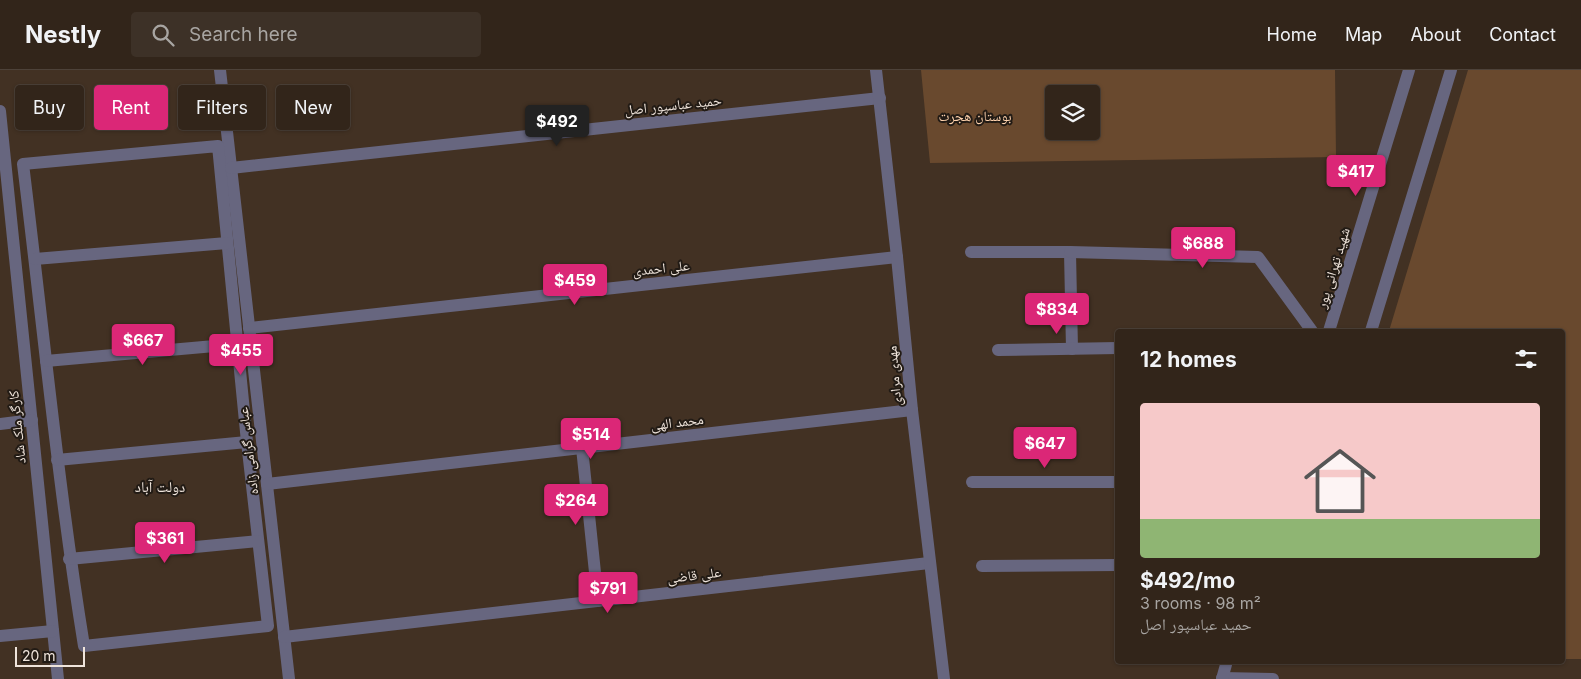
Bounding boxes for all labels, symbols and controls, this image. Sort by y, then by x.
search box [131,12,481,57]
text: Nestly [25,20,101,49]
icon: search [149,21,177,49]
text: Search here [189,23,298,46]
text: Home [1267,24,1317,45]
text: Map [1345,24,1382,45]
text: About [1410,24,1461,45]
text: Contact [1489,24,1556,45]
chip: Buy [15,85,84,130]
chip: Rent [94,85,168,130]
chip: Filters [178,85,266,130]
chip: New [276,85,350,130]
map controls [1045,85,1100,140]
button: layers [1045,85,1100,140]
street label: حمید عباسپور اصل [623,91,723,119]
pin: $492 [527,104,587,147]
park label: بوستان هجرت [938,107,1012,125]
text: $492 [536,111,578,131]
pin: $417 [1326,154,1386,197]
text: $417 [1338,161,1374,181]
street label: شهید تهرانی پور [1312,225,1354,312]
pin: $688 [1173,226,1233,269]
text: $688 [1182,233,1224,253]
street label: علی احمدی [632,256,690,280]
pin: $459 [545,264,605,306]
text: $459 [554,270,596,290]
pin: $834 [1027,292,1087,335]
text: $834 [1036,299,1078,319]
pin: $667 [113,324,173,366]
text: $667 [123,330,163,350]
pin: $455 [211,334,271,376]
text: $455 [220,340,262,360]
street label: مهدی مرادی [882,345,906,407]
icon: filters [1512,345,1540,373]
text: 12 homes [1140,347,1237,372]
street label: کارگر ملک شاد [4,389,30,464]
street label: عباس گرامی زاده [234,406,262,496]
street label: محمد الهی [649,410,705,434]
pin: $514 [561,418,621,460]
text: $514 [572,424,610,444]
pin: $647 [1015,426,1075,469]
text: $647 [1025,433,1066,453]
icon: home [1295,436,1385,526]
district label: دولت آباد [135,477,185,496]
pin: $264 [546,484,606,526]
text: $264 [555,490,597,510]
pin: $361 [135,522,195,564]
text: $361 [146,528,184,548]
street label: علی قاضی [666,563,722,587]
text: $492/mo [1140,568,1235,593]
pin: $791 [578,572,638,614]
text: $791 [590,578,626,598]
text: 3 rooms · 98 m² [1140,593,1261,613]
text: حمید عباسپور اصل [1140,614,1252,634]
scale bar [15,644,85,667]
text: 20 m [22,647,56,664]

